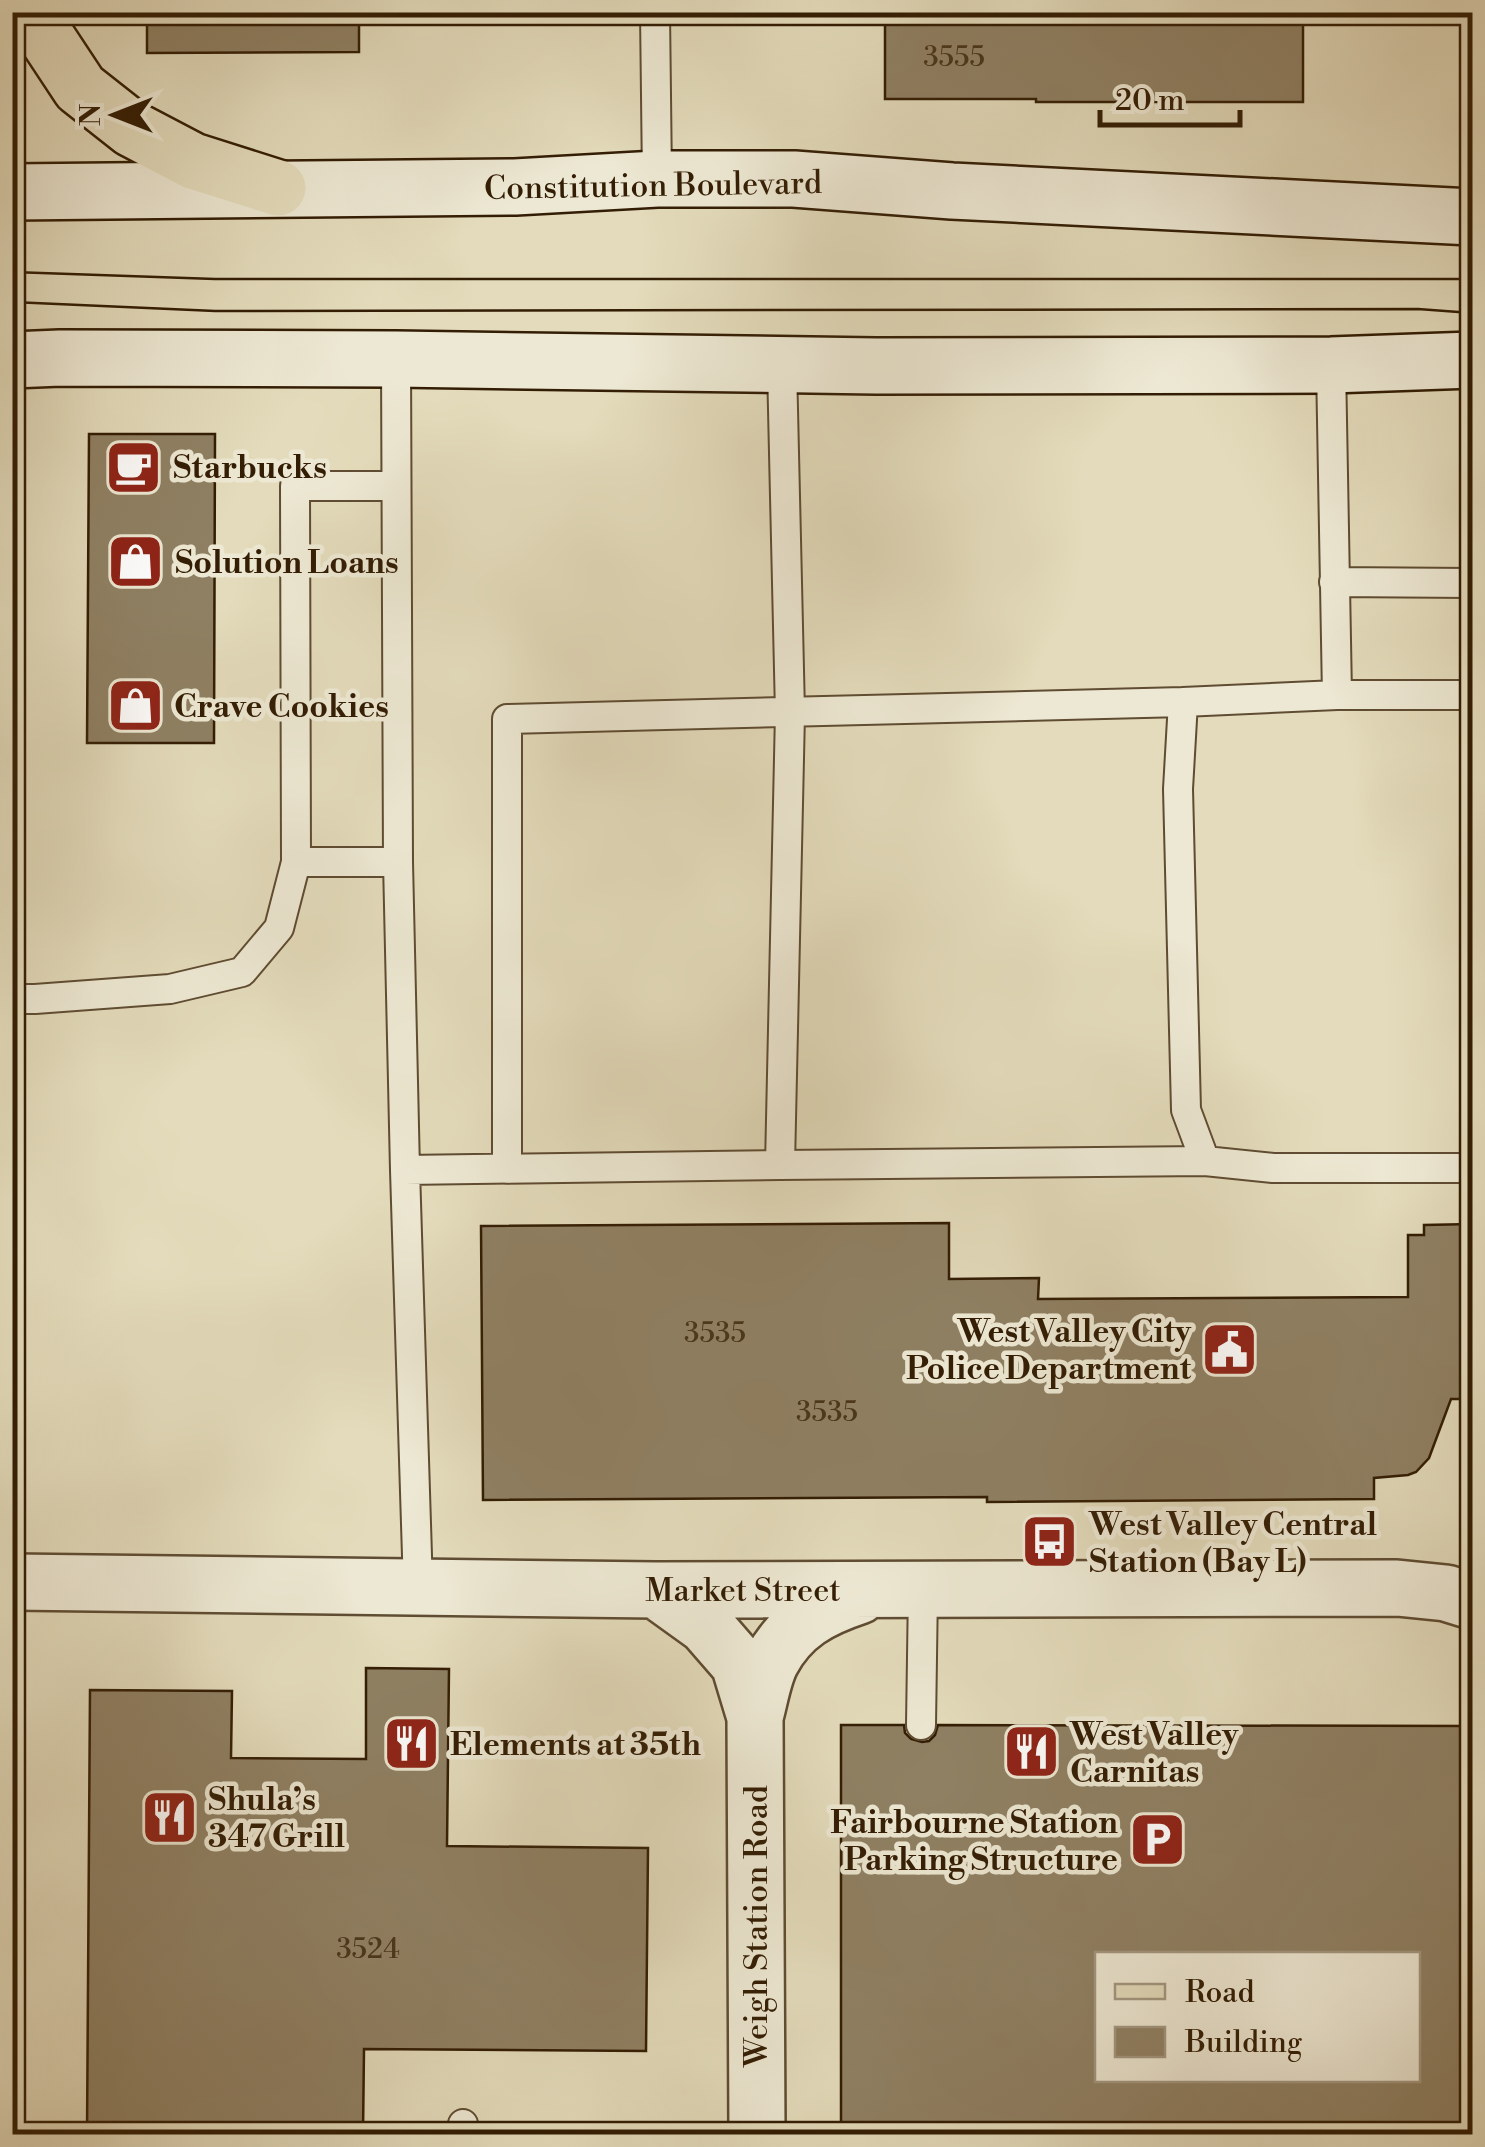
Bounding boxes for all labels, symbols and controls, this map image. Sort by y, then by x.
house number: 3555 [923,40,985,75]
north arrow [65,65,165,165]
scale bar [1100,65,1240,127]
text: 20 m [1115,82,1184,120]
text: N [74,104,109,126]
street label: Constitution Boulevard [484,163,822,209]
cafe icon: Starbucks [104,437,164,497]
place label: Starbucks [173,448,327,488]
shop icon: Solution Loans [106,532,166,592]
place label: Solution Loans [175,543,399,583]
shop icon: Crave Cookies [105,676,165,736]
place label: Crave Cookies [174,687,389,727]
place label: West Valley City Police Department [906,1312,1192,1389]
house number: 3535 [684,1316,746,1351]
public building icon: West Valley City Police Department [1200,1319,1260,1379]
house number: 3535 [796,1395,858,1430]
place label: West Valley Central Station (Bay L) [1088,1505,1377,1582]
bus stop icon: West Valley Central Station (Bay L) [1020,1512,1080,1572]
street label: Market Street [645,1571,841,1611]
restaurant icon: Elements at 35th [381,1714,441,1774]
place label: West Valley Carnitas [1069,1715,1239,1792]
restaurant icon: West Valley Carnitas [1001,1722,1061,1782]
place label: Elements at 35th [450,1725,701,1765]
place label: Shula’s 347 Grill [208,1780,346,1857]
street label: Weigh Station Road [737,1785,777,2068]
restaurant icon: Shula’s 347 Grill [139,1787,199,1847]
place label: Fairbourne Station Parking Structure [830,1803,1118,1880]
parking icon: Fairbourne Station Parking Structure [1127,1810,1187,1870]
house number: 3524 [336,1932,400,1967]
legend [1095,1952,1420,2082]
text: Road [1185,1974,1255,2012]
text: Building [1184,2024,1303,2062]

